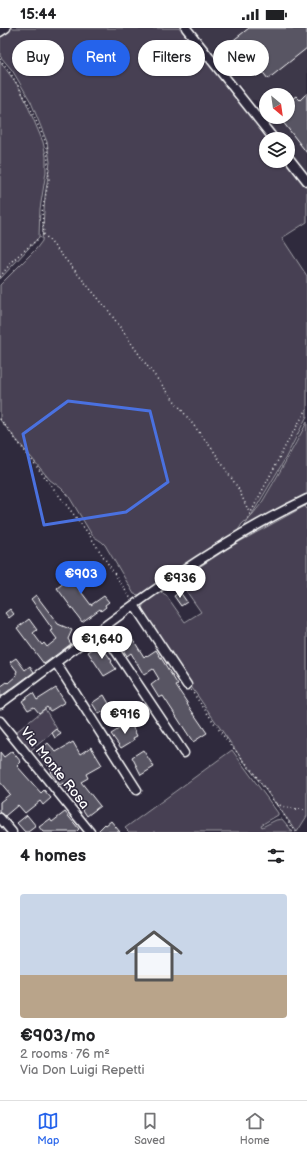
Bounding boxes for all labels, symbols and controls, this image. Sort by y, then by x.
text: 15:44 [20,5,56,24]
chip: Buy [12,40,64,76]
chip: Rent [72,40,130,76]
chip: Filters [138,40,205,76]
chip: New [213,40,269,76]
north arrow [259,88,295,124]
map controls [259,88,295,168]
button: layers [259,132,295,168]
pin: €903 [57,561,105,595]
pin: €936 [156,565,204,599]
text: €903 [64,566,98,582]
text: €936 [164,570,196,586]
pin: €1,640 [69,626,135,660]
text: €1,640 [81,631,123,647]
pin: €916 [101,701,149,735]
text: €916 [110,706,140,722]
street label: Via Monte Rosa [17,724,93,812]
icon: filters [265,845,287,867]
text: 4 homes [20,846,86,866]
icon: home [118,920,190,992]
text: €903/mo [20,1026,95,1046]
text: 2 rooms · 76 m² [20,1046,110,1062]
text: Via Don Luigi Repetti [20,1062,145,1078]
tab: Map [37,1110,59,1147]
tab: Saved [134,1110,165,1147]
tab: Home [240,1110,270,1147]

